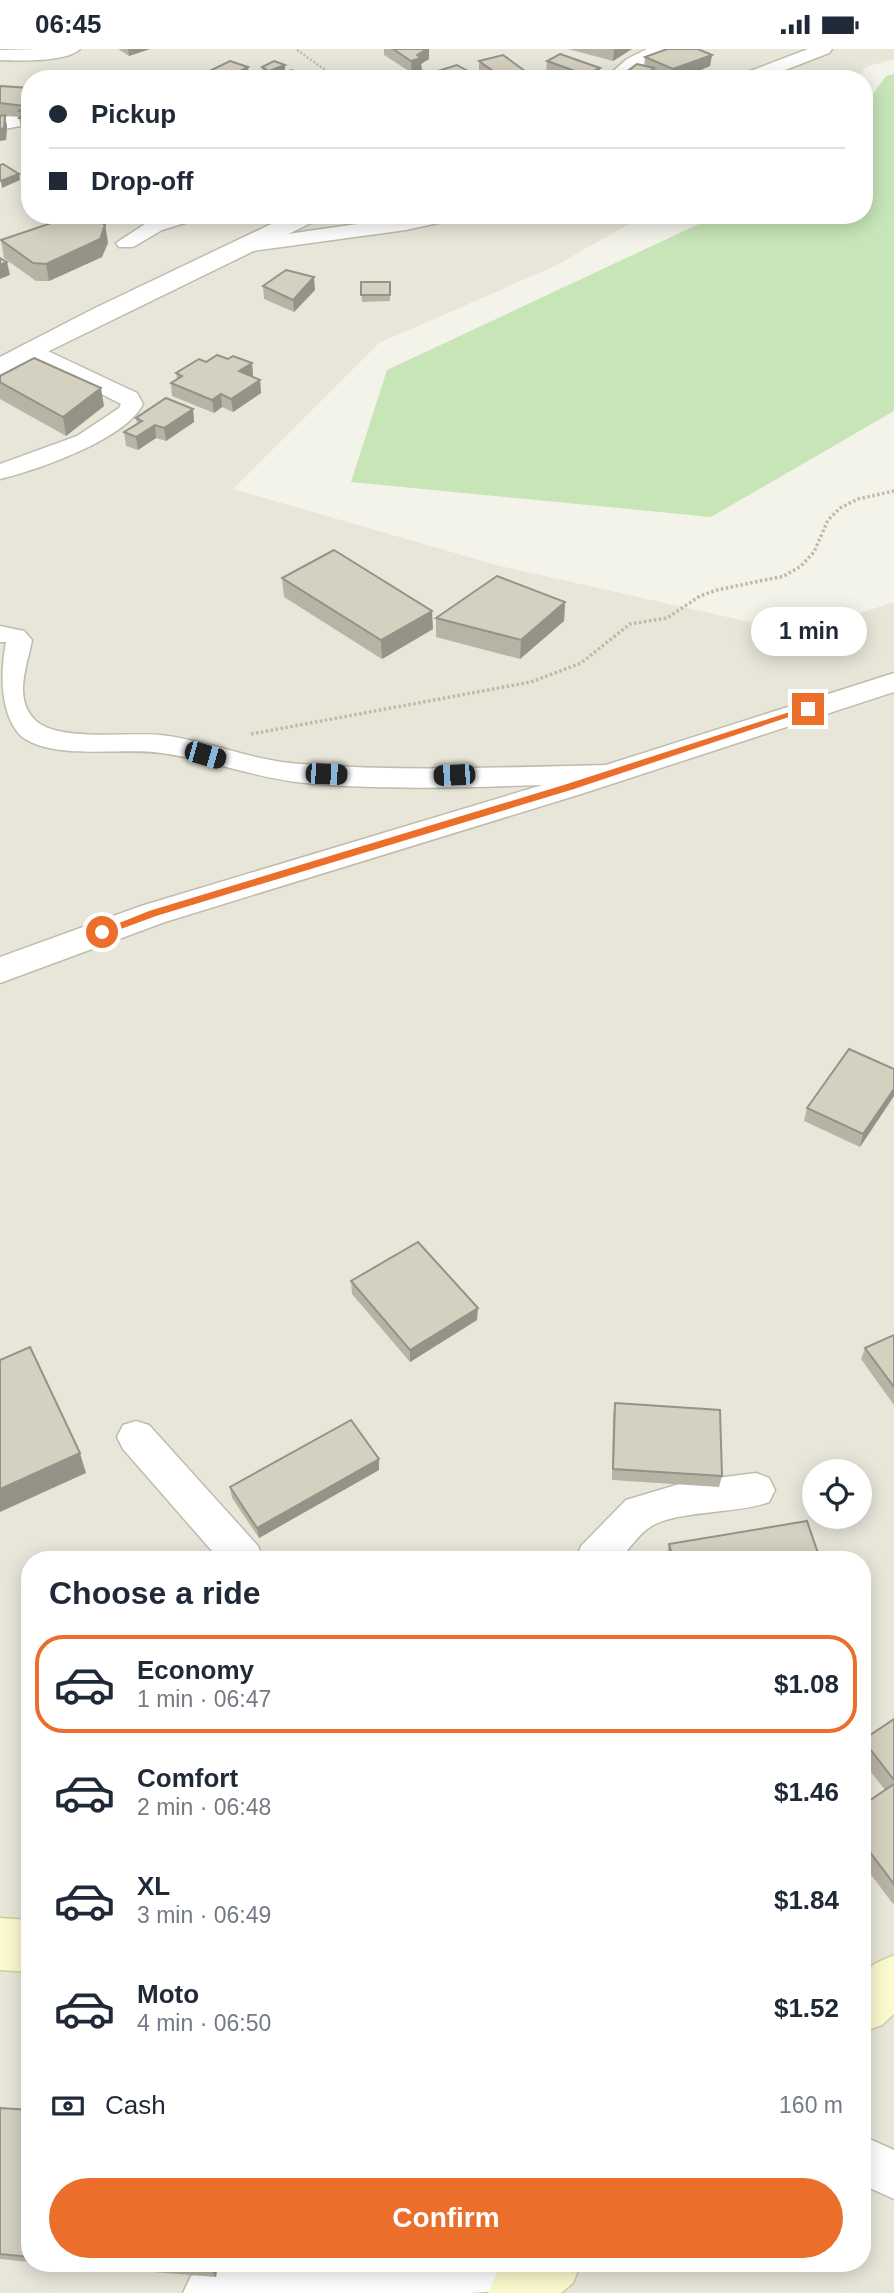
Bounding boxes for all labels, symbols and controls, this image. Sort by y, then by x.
text: 06:45 [35,9,102,39]
text: Pickup [91,99,176,129]
text: Drop-off [91,166,194,196]
callout: 1 min [750,607,866,657]
text: 1 min [779,618,839,644]
route end [792,693,824,725]
car [182,739,229,771]
car [305,763,348,785]
car [433,764,476,786]
route start [86,916,118,948]
map controls [802,1459,872,1529]
button: locate [802,1459,872,1529]
text: Choose a ride [49,1575,261,1611]
icon: car [53,1653,116,1716]
text: Economy [137,1655,254,1685]
text: $1.08 [774,1669,839,1699]
text: 1 min · 06:47 [137,1686,271,1712]
icon: car [53,1761,116,1824]
text: Comfort [137,1763,238,1793]
text: $1.46 [774,1777,839,1807]
text: 2 min · 06:48 [137,1794,271,1820]
icon: car [53,1869,116,1932]
text: XL [137,1871,170,1901]
text: $1.84 [774,1885,839,1915]
text: 3 min · 06:49 [137,1902,271,1928]
icon: car [53,1977,116,2040]
text: Moto [137,1979,199,2009]
text: $1.52 [774,1993,839,2023]
text: 4 min · 06:50 [137,2010,271,2036]
icon: cash [49,2087,87,2125]
text: Cash [105,2090,166,2120]
text: 160 m [779,2092,843,2118]
button: Confirm [49,2178,843,2258]

